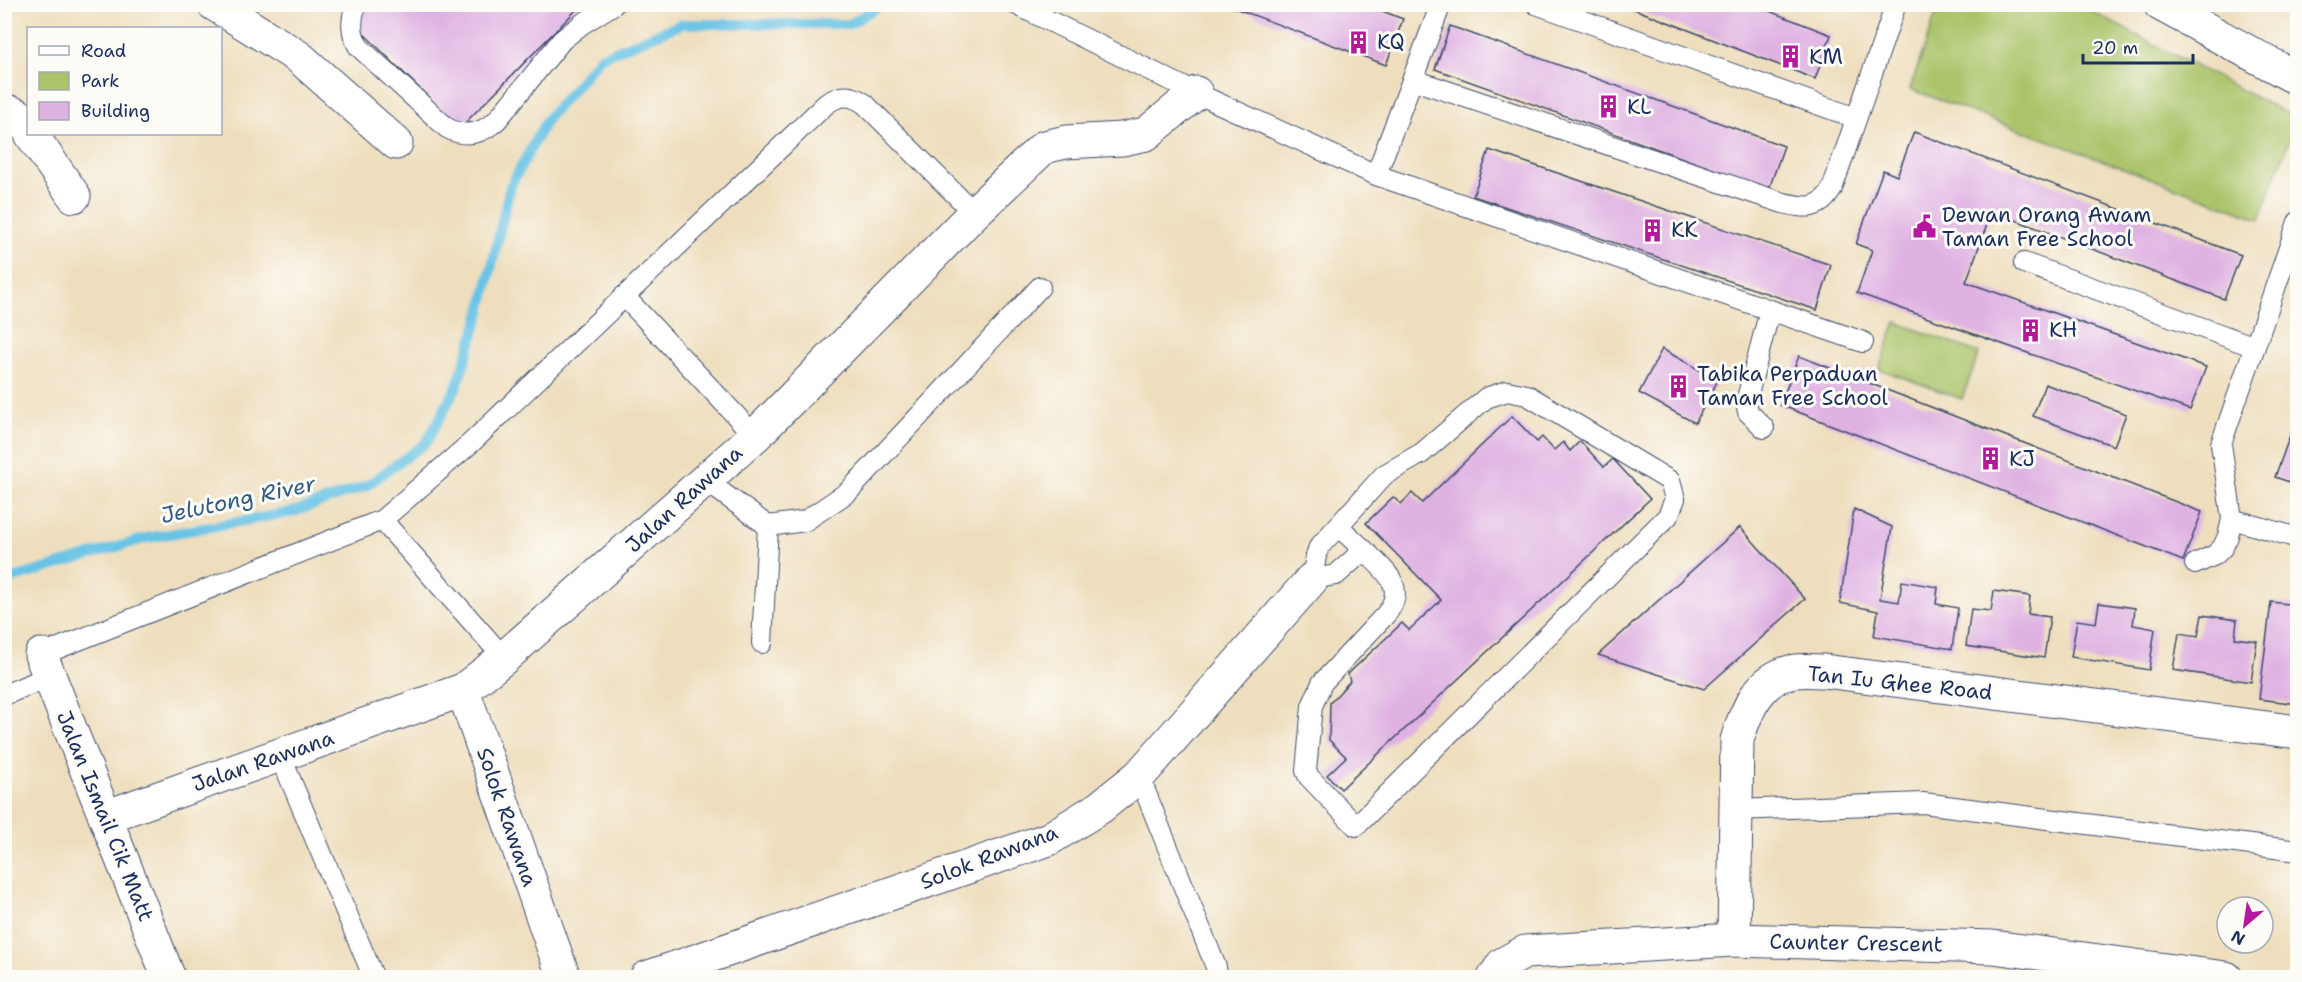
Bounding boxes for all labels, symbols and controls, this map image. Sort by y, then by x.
legend [27,27,222,135]
scale bar [2083,27,2192,65]
place label: KQ [1377,28,1405,56]
building icon: KQ [1346,29,1372,55]
text: 20 m [2092,36,2138,60]
text: Road [81,39,126,63]
place label: KM [1809,43,1843,71]
building icon: KM [1778,44,1804,70]
text: Park [81,69,120,93]
place label: KL [1627,93,1652,121]
building icon: KL [1596,94,1622,120]
text: Building [81,99,150,123]
place label: Dewan Orang Awam Taman Free School [1942,201,2151,253]
public building icon: Dewan Orang Awam Taman Free School [1911,214,1937,240]
place label: KK [1671,216,1698,244]
building icon: KK [1640,217,1666,243]
place label: KH [2049,316,2077,344]
building icon: KH [2018,317,2044,343]
place label: Tabika Perpaduan Taman Free School [1697,360,1889,412]
building icon: Tabika Perpaduan Taman Free School [1666,373,1692,399]
street label: Jalan Rawana [620,439,748,559]
place label: KJ [2009,445,2035,473]
building icon: KJ [1978,446,2004,472]
water label: Jelutong River [158,469,319,530]
street label: Tan Iu Ghee Road [1806,659,1994,707]
street label: Jalan Ismail Cik Matt [50,707,160,925]
street label: Jalan Rawana [188,724,338,798]
street label: Solok Rawana [470,744,544,890]
street label: Solok Rawana [916,818,1062,896]
north arrow [2215,895,2275,955]
text: N [2227,925,2249,950]
street label: Caunter Crescent [1769,927,1943,959]

